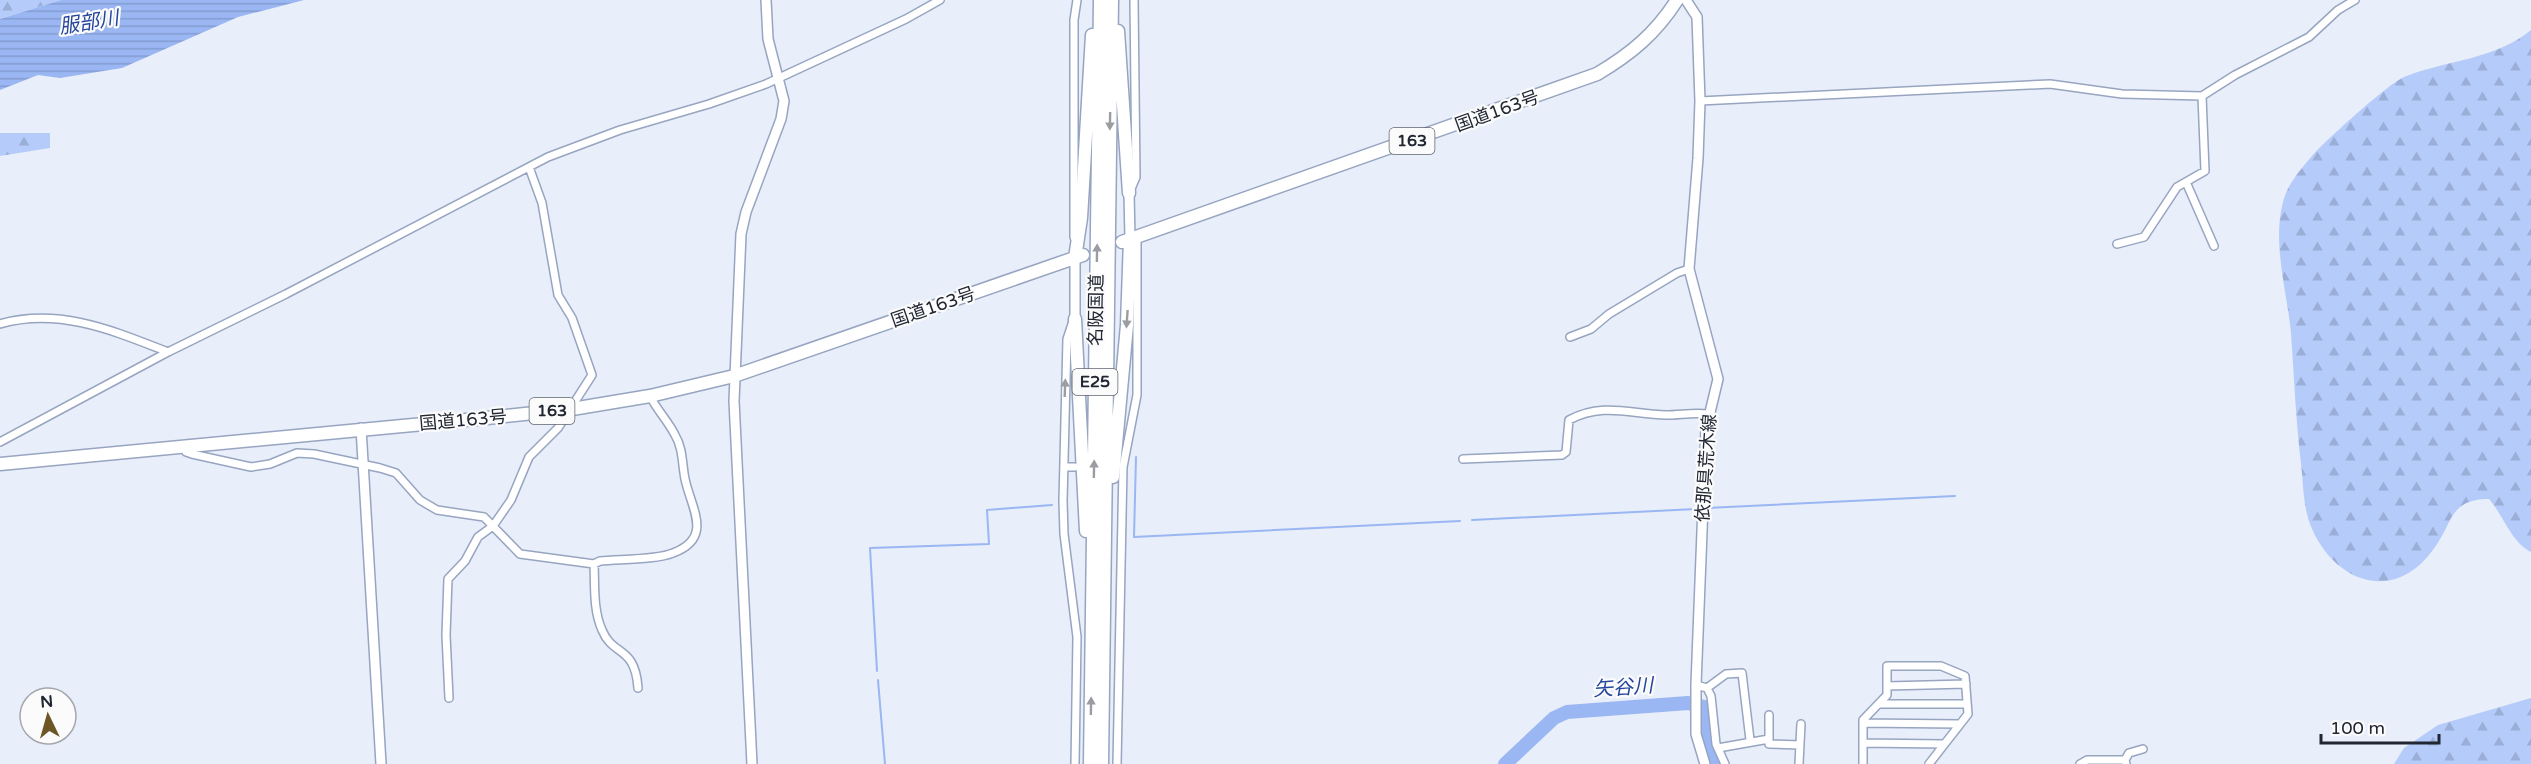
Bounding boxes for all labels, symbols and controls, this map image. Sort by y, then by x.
water label: 服部川 [57,6,122,40]
street label: 国道163号 [1452,86,1542,136]
one-way arrow [1105,112,1115,131]
road number: 163 [1390,128,1434,154]
one-way arrow [1092,243,1102,262]
street label: 名阪国道 [1084,274,1108,346]
street label: 国道163号 [888,282,978,332]
one-way arrow [1122,309,1132,328]
road number: E25 [1072,369,1118,395]
one-way arrow [1060,378,1069,397]
road number: 163 [530,398,574,424]
street label: 国道163号 [418,405,508,435]
street label: 依那具荒木線 [1691,413,1721,523]
one-way arrow [1089,459,1099,478]
water label: 矢谷川 [1592,674,1656,702]
north arrow [18,686,78,746]
text: N [40,692,54,713]
one-way arrow [1086,696,1096,715]
scale bar [2321,707,2440,745]
text: 100 m [2330,717,2385,739]

